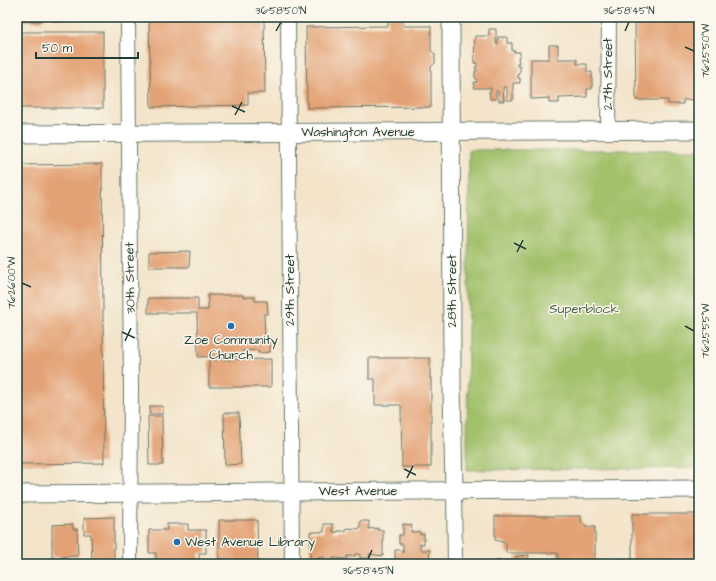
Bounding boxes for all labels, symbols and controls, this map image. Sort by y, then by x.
text: 36°58'50"N [256,4,306,18]
text: 36°58'45"N [603,4,655,18]
text: 76°25'50"W [699,23,713,78]
scale bar [36,34,138,60]
street label: 27th Street [599,37,617,110]
text: 50 m [42,40,73,57]
street label: Washington Avenue [301,123,415,142]
street label: 30th Street [120,241,140,314]
street label: 29th Street [281,253,299,326]
street label: 28th Street [443,254,461,327]
text: 76°26'00"W [5,256,19,309]
park label: Superblock [549,300,619,318]
text: 76°25'55"W [699,303,713,358]
marker: Zoe Community Church [226,321,236,331]
place label: Zoe Community Church [184,331,278,364]
street label: West Avenue [319,482,397,500]
place label: West Avenue Library [185,533,315,552]
marker: West Avenue Library [172,537,182,547]
text: 36°58'45"N [342,564,394,578]

